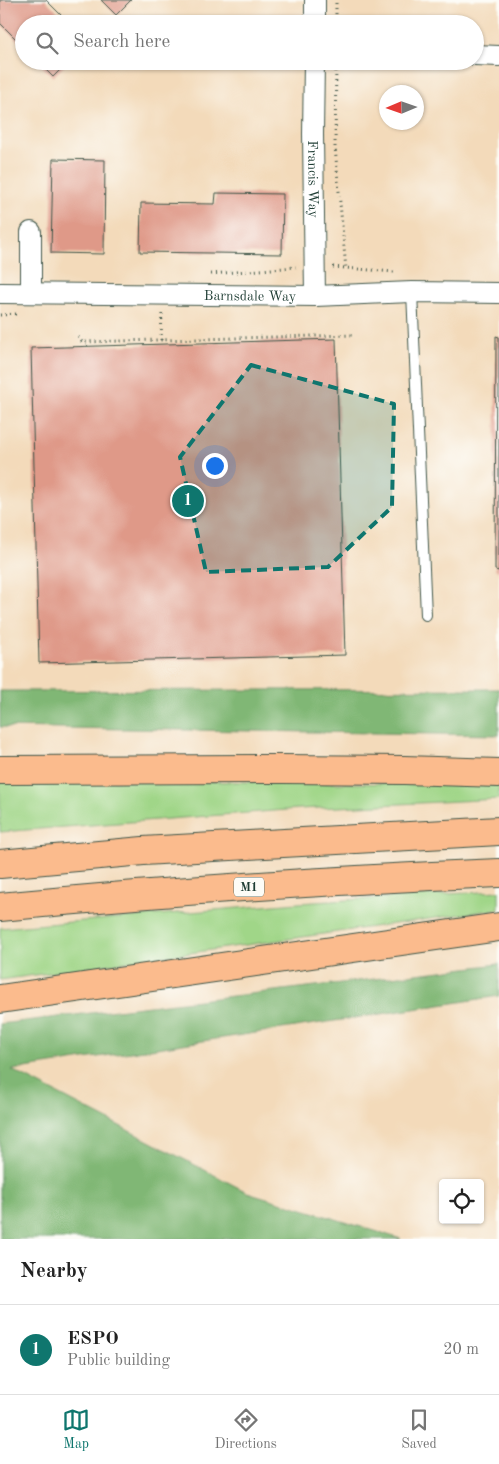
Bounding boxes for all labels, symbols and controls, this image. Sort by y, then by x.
search box [15,15,484,70]
icon: search [33,29,61,57]
text: Search here [73,33,170,52]
north arrow [379,85,424,130]
street label: Francis Way [305,140,320,218]
street label: Barnsdale Way [204,289,297,304]
your location [202,453,228,479]
pin: 1 [172,482,204,520]
road number: M1 [234,878,264,896]
map controls [439,1179,484,1224]
button: locate [439,1179,484,1224]
text: Nearby [20,1261,88,1282]
text: ESPO [67,1330,119,1349]
text: 1 [31,1342,41,1358]
text: 20 m [443,1342,479,1358]
text: Public building [67,1353,170,1369]
tab: Map [62,1406,90,1453]
tab: Directions [215,1406,277,1453]
tab: Saved [401,1406,437,1453]

